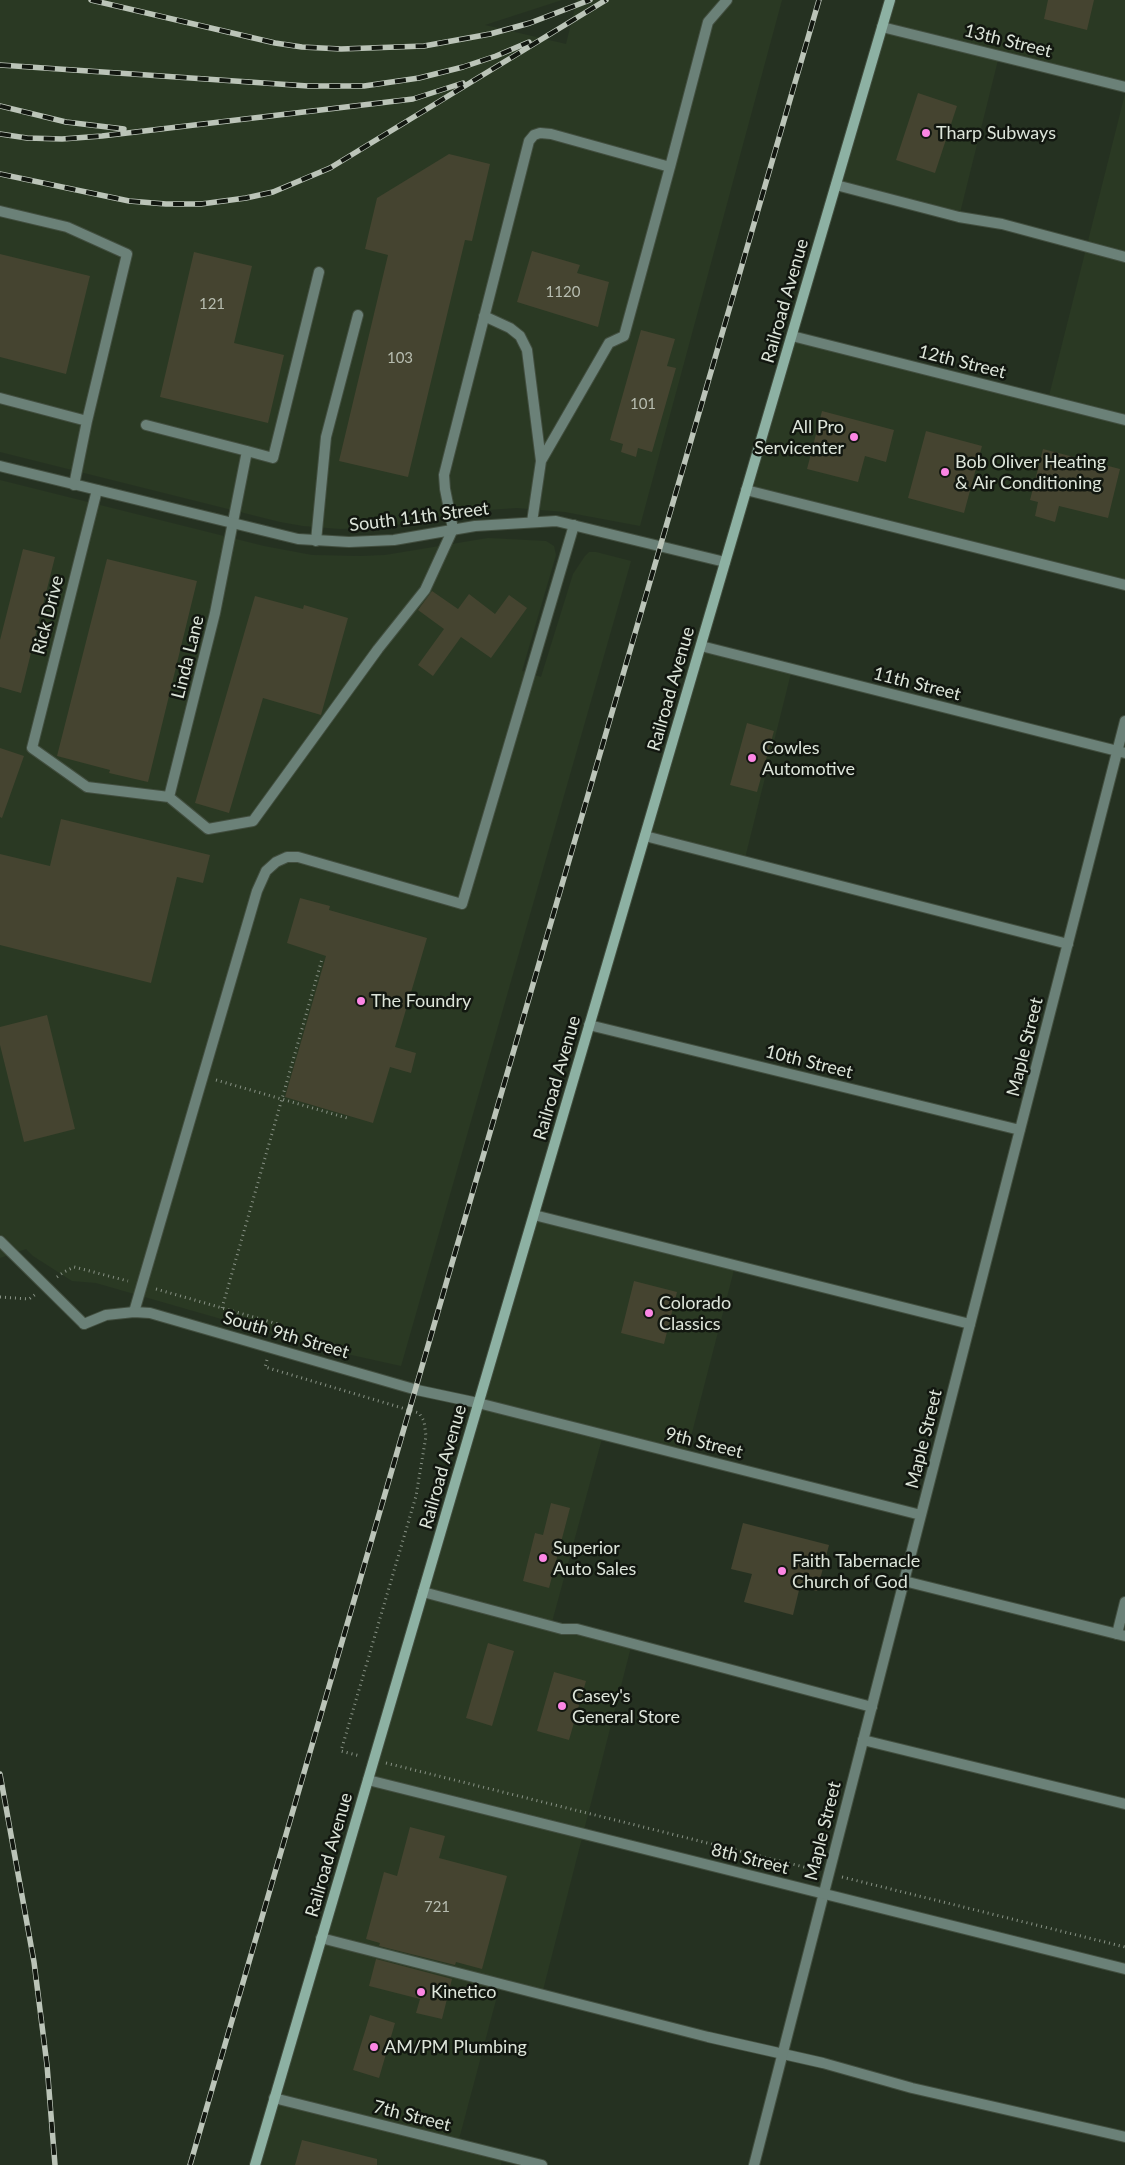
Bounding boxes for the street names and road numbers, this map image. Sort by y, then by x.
street label: 13th Street [962,20,1054,62]
street label: Railroad Avenue [757,236,813,366]
street label: 12th Street [916,341,1008,383]
street label: South 11th Street [348,498,490,536]
street label: Rick Drive [28,573,68,657]
street label: Linda Lane [167,613,209,701]
street label: Railroad Avenue [643,624,699,754]
street label: 11th Street [871,663,963,705]
street label: Maple Street [1002,995,1048,1099]
street label: Railroad Avenue [529,1013,585,1143]
street label: 10th Street [763,1041,855,1083]
street label: South 9th Street [221,1307,351,1363]
street label: Maple Street [901,1387,947,1491]
street label: Railroad Avenue [415,1402,471,1532]
street label: 9th Street [663,1423,745,1463]
street label: Maple Street [800,1779,846,1883]
street label: Railroad Avenue [301,1790,357,1920]
street label: 8th Street [709,1839,791,1879]
street label: 7th Street [371,2096,453,2136]

